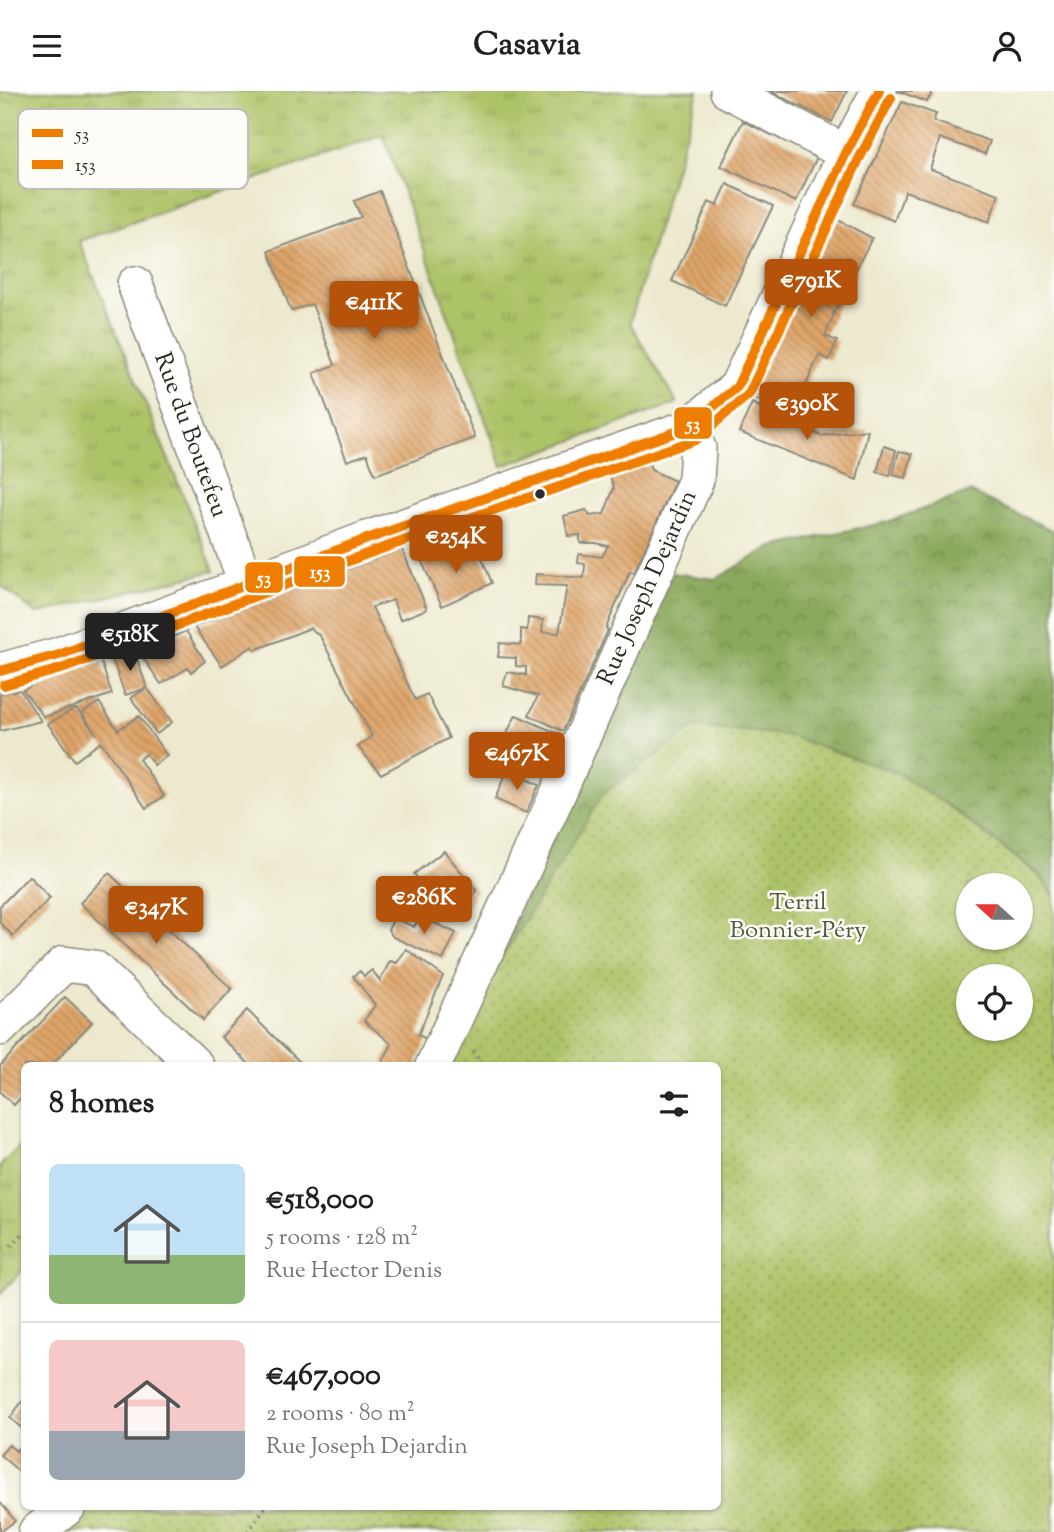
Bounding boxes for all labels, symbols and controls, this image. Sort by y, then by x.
text: Casavia [473,23,581,69]
icon: menu [28,27,66,65]
icon: person [988,27,1026,65]
legend [18,109,248,189]
text: 53 [74,122,89,149]
text: 153 [75,153,96,180]
pin: €791K [762,259,860,319]
text: €791K [781,265,841,298]
pin: €411K [325,281,423,341]
text: €411K [345,287,403,320]
street label: Rue du Boutefeu [144,348,236,522]
pin: €390K [758,383,856,442]
text: €390K [775,388,839,421]
line badge: 53 [673,406,713,440]
text: 53 [684,412,700,439]
street label: Rue Joseph Dejardin [590,485,706,691]
unlabelled marker [533,487,547,501]
pin: €254K [407,515,505,575]
text: €254K [426,521,486,554]
line badge: 153 [293,555,346,588]
text: 153 [310,560,331,587]
line badge: 53 [244,561,284,594]
text: 53 [255,566,271,593]
pin: €518K [81,613,179,673]
text: €518K [101,619,159,652]
pin: €467K [468,733,566,792]
text: €467K [485,738,549,771]
north arrow [956,873,1032,950]
map controls [956,873,1033,1041]
pin: €286K [375,877,473,936]
text: €286K [392,882,456,915]
park label: Terril Bonnier-Péry [730,886,866,948]
pin: €347K [107,887,205,946]
text: €347K [124,892,188,925]
button: locate [956,964,1033,1041]
text: 8 homes [49,1083,154,1126]
icon: filters [655,1085,693,1123]
text: €518,000 [266,1179,374,1222]
icon: home [105,1192,189,1276]
text: 5 rooms · 128 m² [266,1222,418,1255]
text: Rue Hector Denis [266,1255,442,1288]
text: €467,000 [266,1355,381,1398]
icon: home [105,1368,189,1452]
text: 2 rooms · 80 m² [266,1398,414,1431]
text: Rue Joseph Dejardin [266,1431,468,1464]

